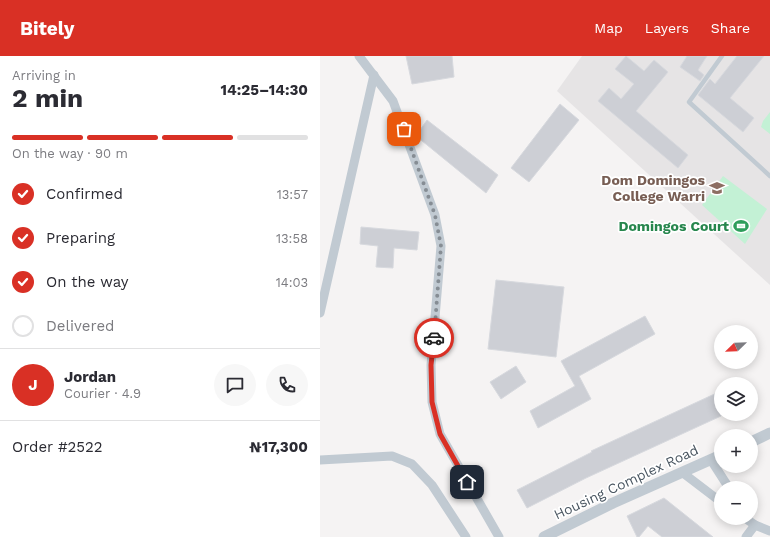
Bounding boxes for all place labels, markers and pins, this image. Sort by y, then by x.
pin [387,112,421,146]
place label: Dom Domingos College Warri [601,172,706,204]
school or university icon: Dom Domingos College Warri [708,179,726,197]
sports icon: Domingos Court [732,217,750,235]
place label: Domingos Court [618,218,729,234]
pin [450,465,484,499]

